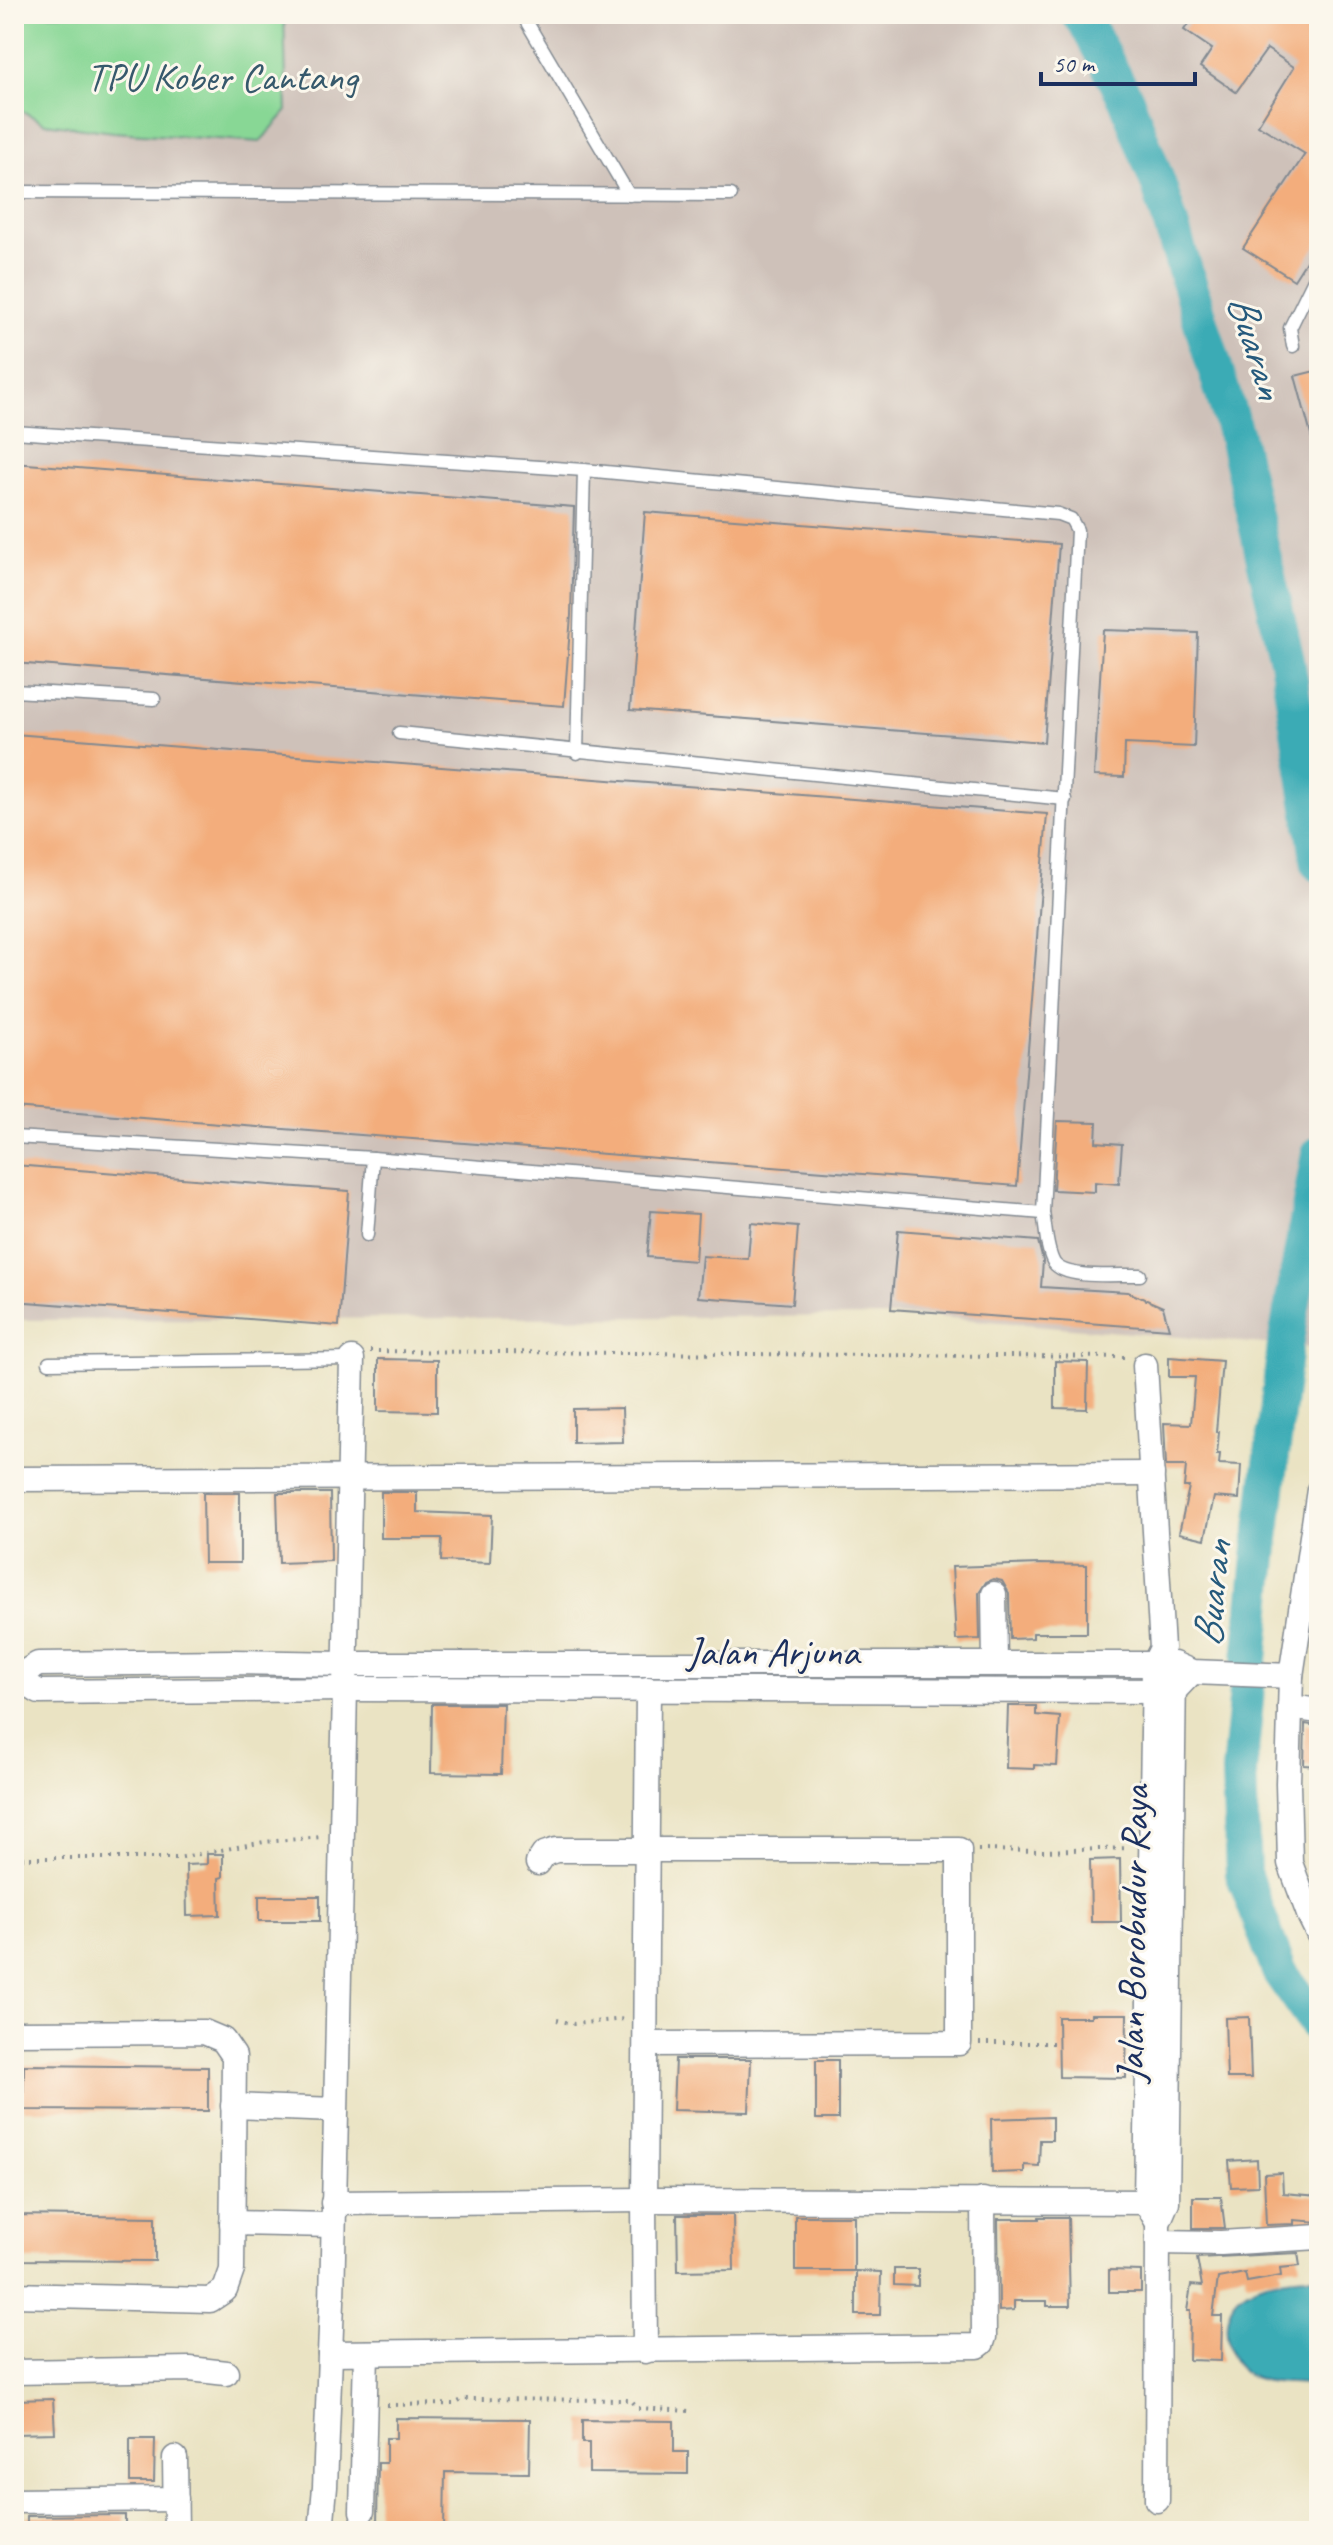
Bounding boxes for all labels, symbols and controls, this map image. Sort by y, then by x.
scale bar [1041,36,1195,86]
text: 50 m [1053,49,1096,79]
park label: TPU Kober Cantang [87,52,360,102]
water label: Buaran [1215,288,1298,407]
water label: Buaran [1180,1536,1244,1649]
street label: Jalan Arjuna [685,1627,862,1677]
street label: Jalan Borobudur Raya [1105,1782,1161,2085]

